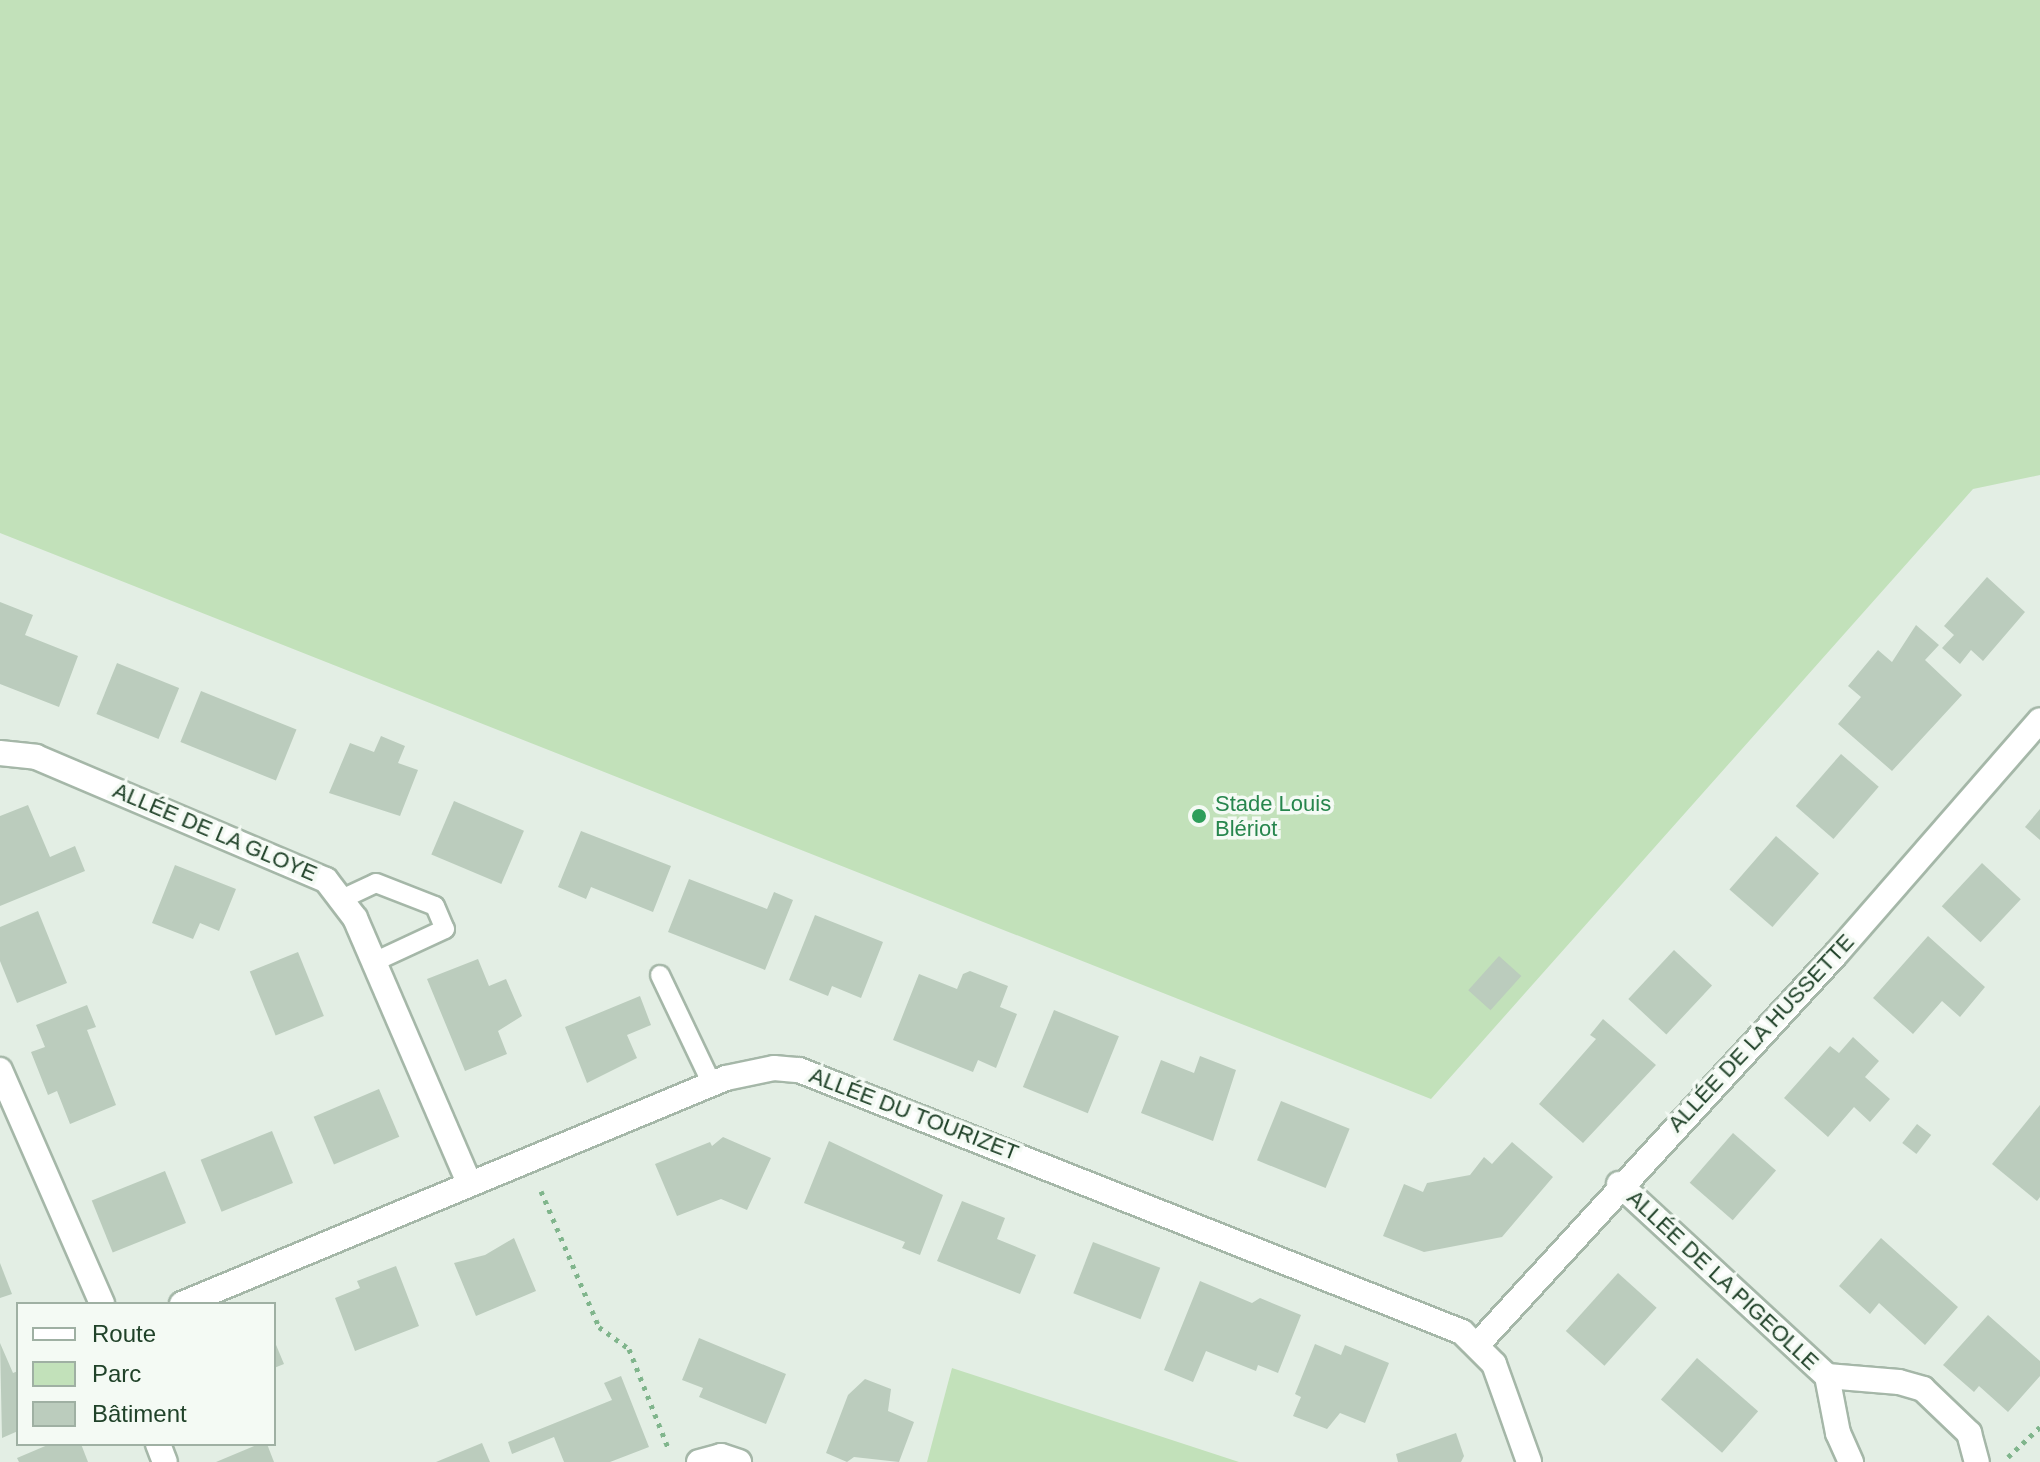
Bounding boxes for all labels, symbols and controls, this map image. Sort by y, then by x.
street label: ALLÉE DE LA GLOYE [109,777,321,887]
place label: Stade Louis Blériot [1215,790,1331,842]
marker: Stade Louis Blériot [1190,807,1208,825]
street label: ALLÉE DE LA HUSSETTE [1662,928,1860,1138]
street label: ALLÉE DU TOURIZET [806,1062,1022,1166]
street label: ALLÉE DE LA PIGEOLLE [1621,1184,1825,1376]
legend [16,1302,276,1446]
text: Route [92,1320,156,1347]
text: Parc [92,1360,141,1387]
text: Bâtiment [92,1400,187,1427]

